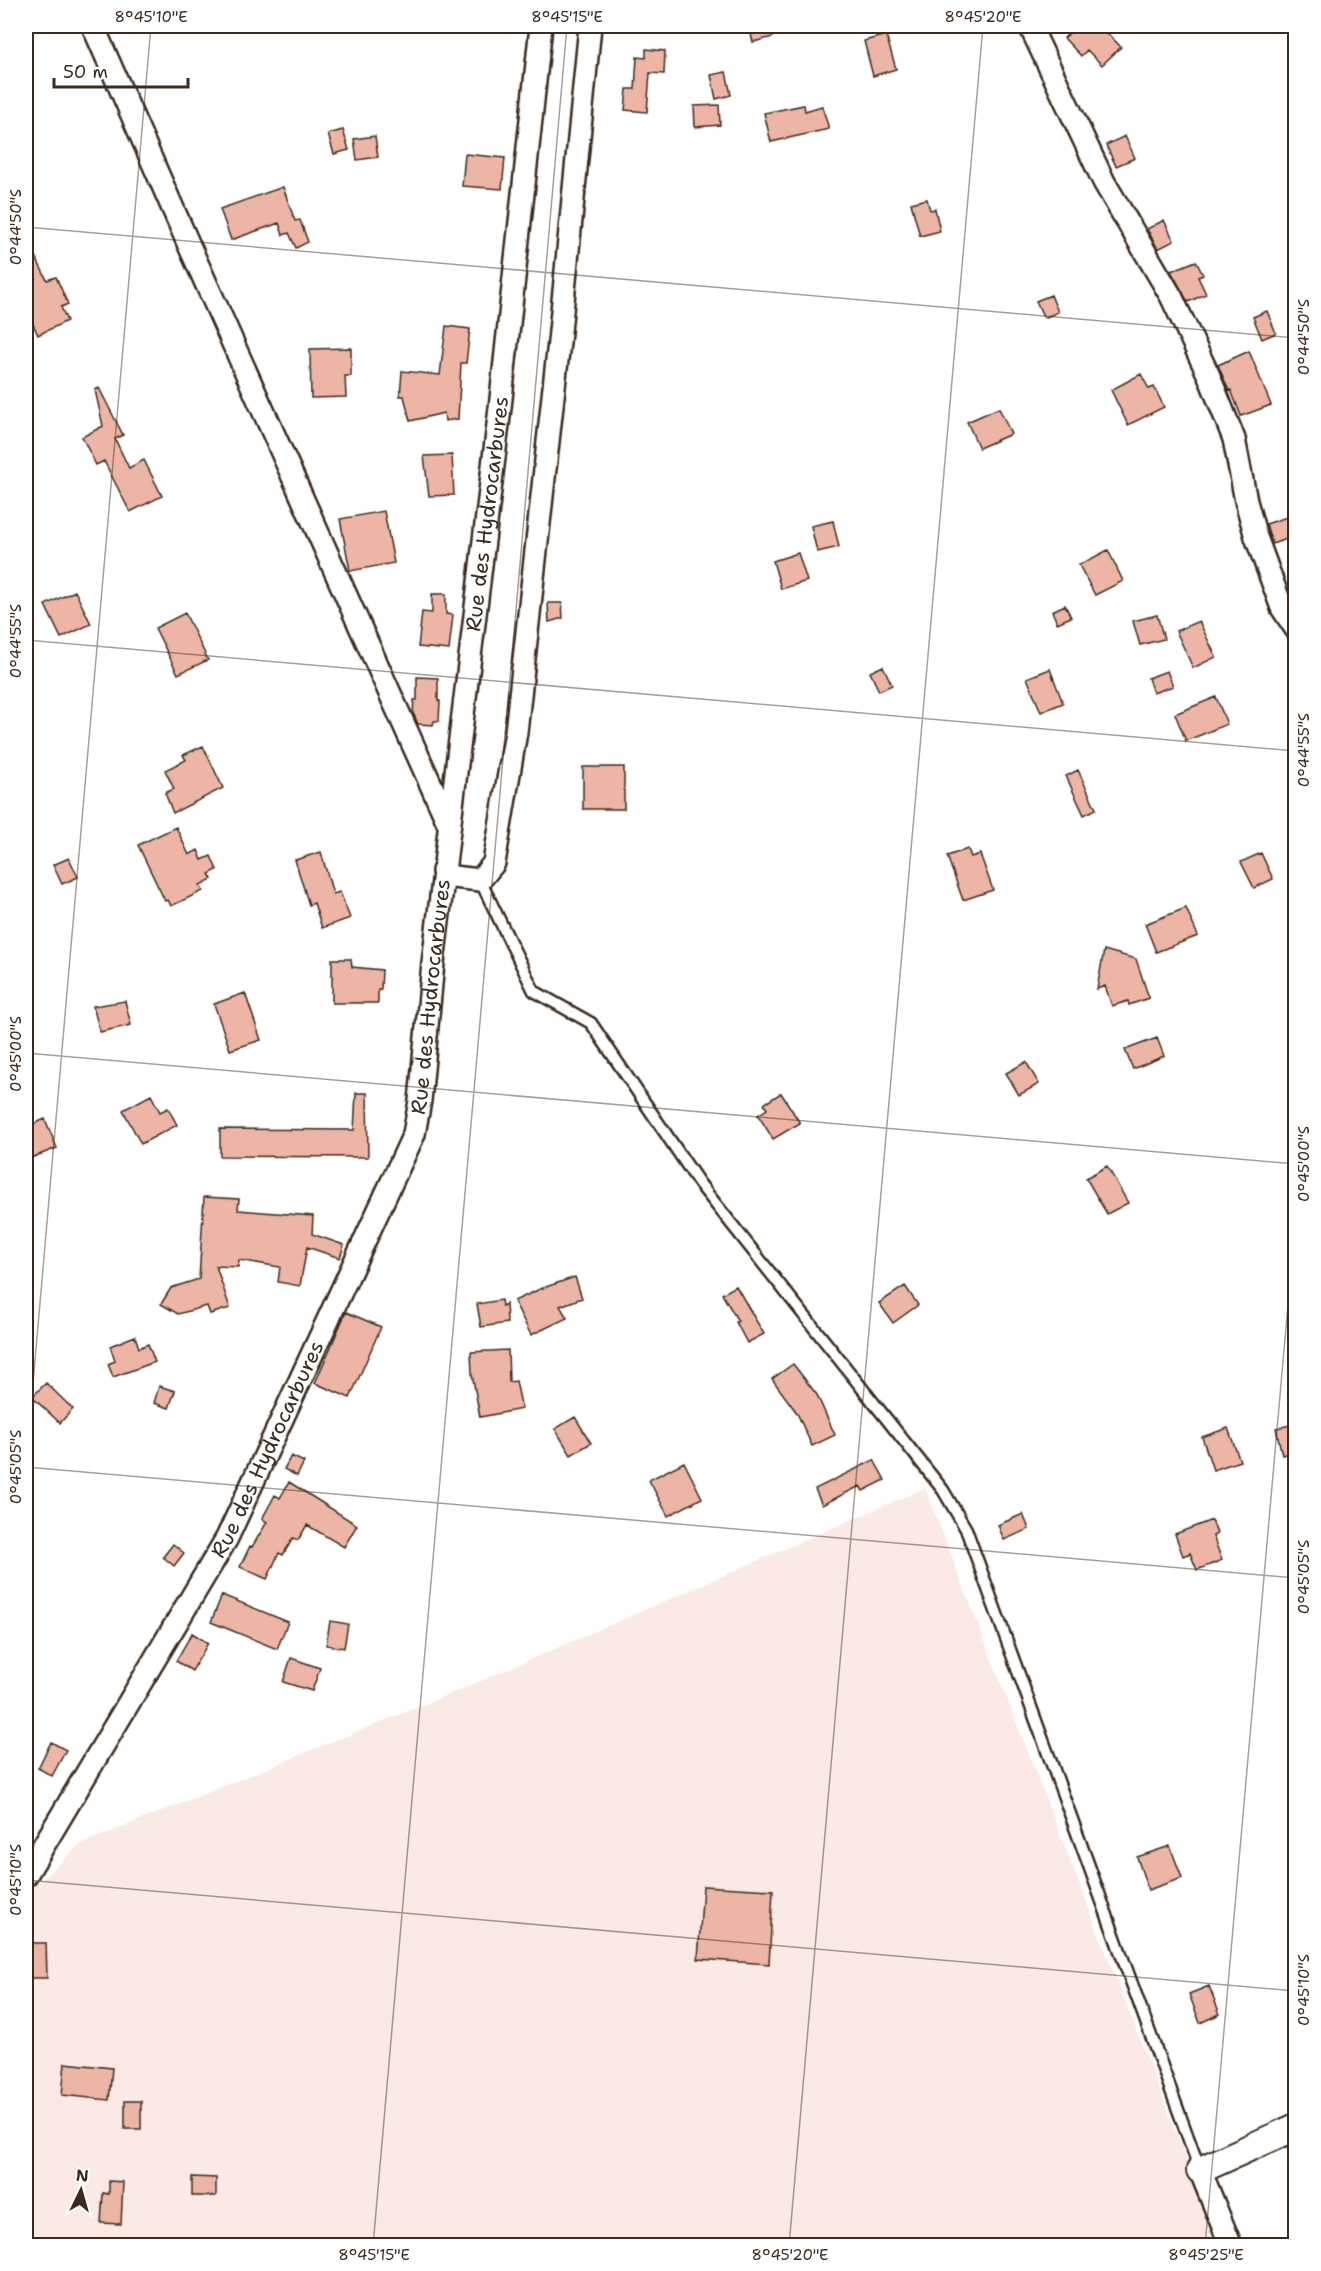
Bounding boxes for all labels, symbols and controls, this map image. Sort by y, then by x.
text: 8°45'10"E [114,7,188,27]
text: 8°45'15"E [531,7,603,27]
text: 8°45'20"E [945,7,1021,27]
scale bar [54,51,188,89]
text: 50 m [63,60,108,84]
text: 0°44'50"S [6,189,26,265]
text: 0°44'50"S [1294,299,1314,375]
street label: Rue des Hydrocarbures [459,395,515,633]
text: 0°44'55"S [6,604,26,678]
text: 0°44'55"S [1294,713,1314,787]
street label: Rue des Hydrocarbures [404,877,457,1117]
text: 0°45'00"S [6,1016,26,1092]
text: 0°45'00"S [1294,1126,1314,1202]
street label: Rue des Hydrocarbures [204,1336,330,1563]
text: 0°45'05"S [6,1430,26,1504]
text: 0°45'05"S [1294,1540,1314,1614]
text: 0°45'10"S [6,1844,26,1916]
text: 0°45'10"S [1294,1954,1314,2026]
north arrow [51,2160,111,2220]
text: N [75,2165,89,2187]
text: 8°45'15"E [338,2245,410,2265]
text: 8°45'20"E [752,2245,828,2265]
text: 8°45'25"E [1168,2245,1244,2265]

